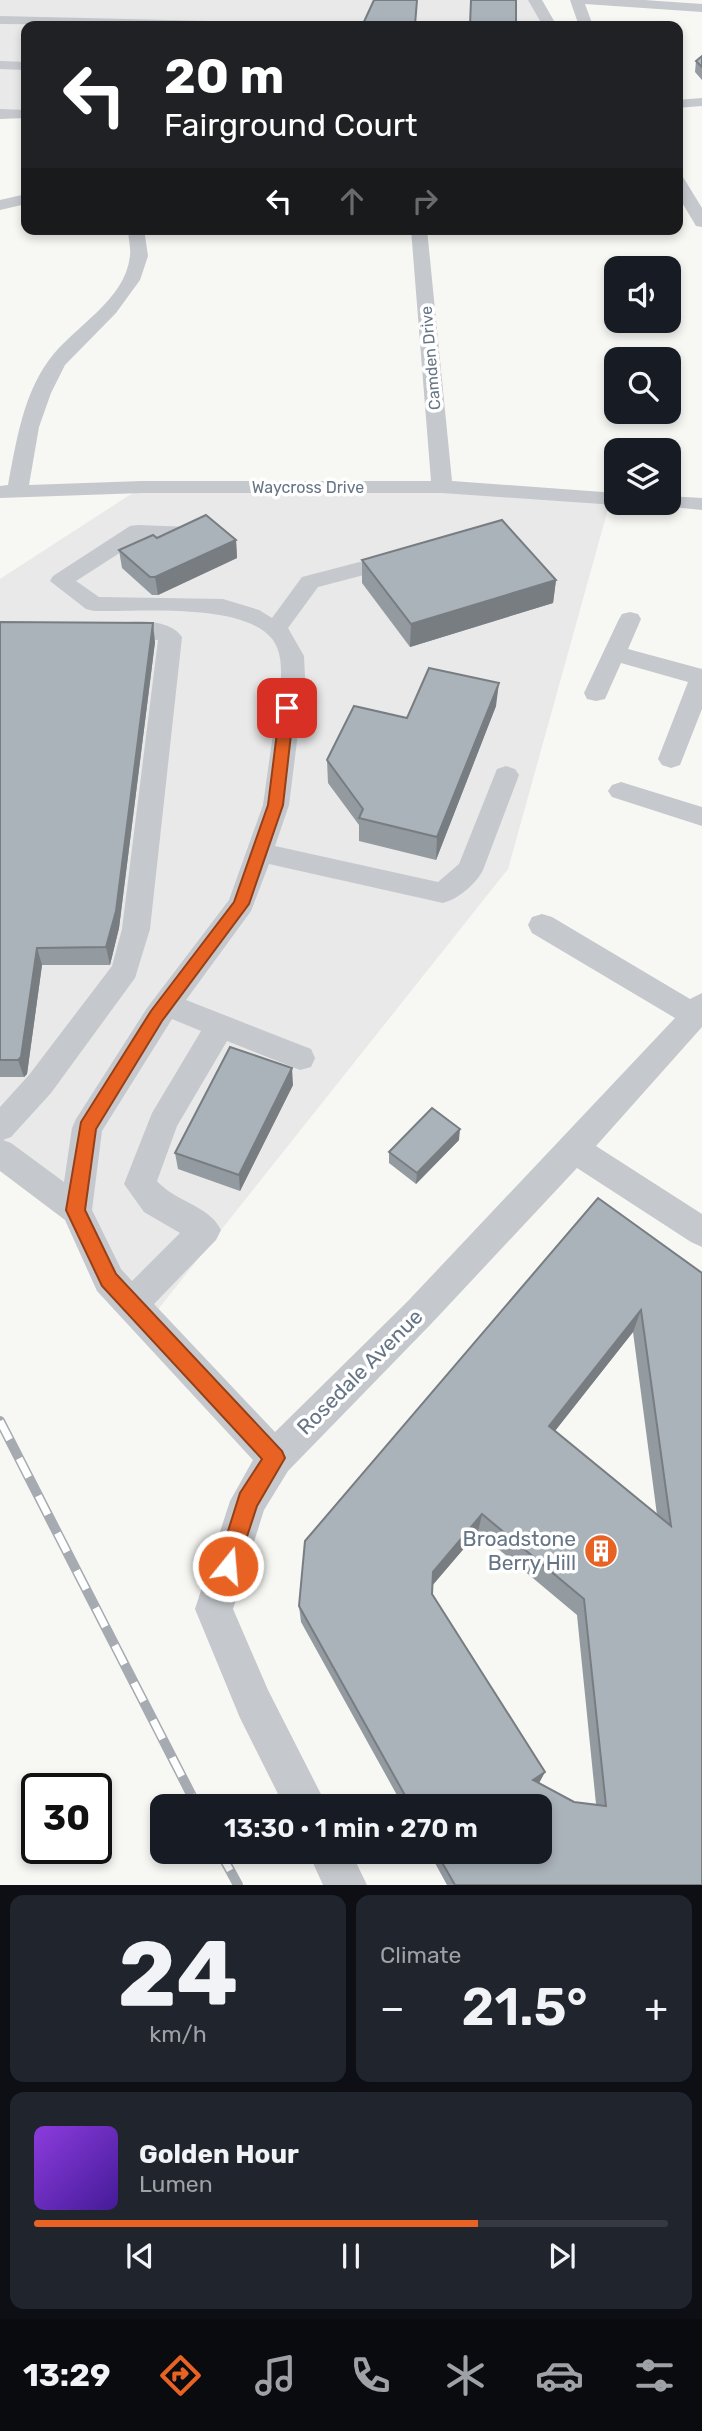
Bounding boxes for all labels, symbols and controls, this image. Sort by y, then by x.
text: 20 m [164,47,285,105]
icon: left [49,49,140,140]
text: Fairground Court [164,106,417,144]
icon: left [260,182,298,220]
icon: ahead [333,182,371,220]
icon: right [406,182,444,220]
map controls [604,256,681,515]
button: sound [604,256,681,333]
street label: Camden Drive [416,305,445,411]
button: search [604,347,681,424]
button: layers [604,438,681,515]
street label: Waycross Drive [252,478,364,497]
pin [257,678,317,738]
icon: arrive [268,689,306,727]
street label: Rosedale Avenue [292,1304,428,1440]
place label: Broadstone Berry Hill [463,1526,576,1575]
position arrow [191,1529,265,1603]
building icon: Broadstone Berry Hill [582,1532,620,1570]
speed limit sign: 30 [21,1773,112,1864]
text: 13:30 · 1 min · 270 m [224,1813,478,1844]
text: 24 [118,1920,238,2028]
text: Climate [380,1941,461,1969]
text: 21.5° [461,1976,588,2038]
text: − [380,1985,405,2031]
text: + [644,1985,668,2031]
text: km/h [149,2020,207,2048]
text: Golden Hour [139,2139,299,2170]
text: Lumen [139,2170,213,2198]
icon: previous [121,2237,159,2275]
icon: pause [332,2237,370,2275]
icon: next [543,2237,581,2275]
icon: directions [156,2351,205,2400]
icon: music [251,2351,300,2400]
icon: phone [346,2351,395,2400]
icon: climate [441,2351,490,2400]
icon: car [535,2351,584,2400]
icon: filters [630,2351,679,2400]
text: 13:29 [23,2356,111,2394]

